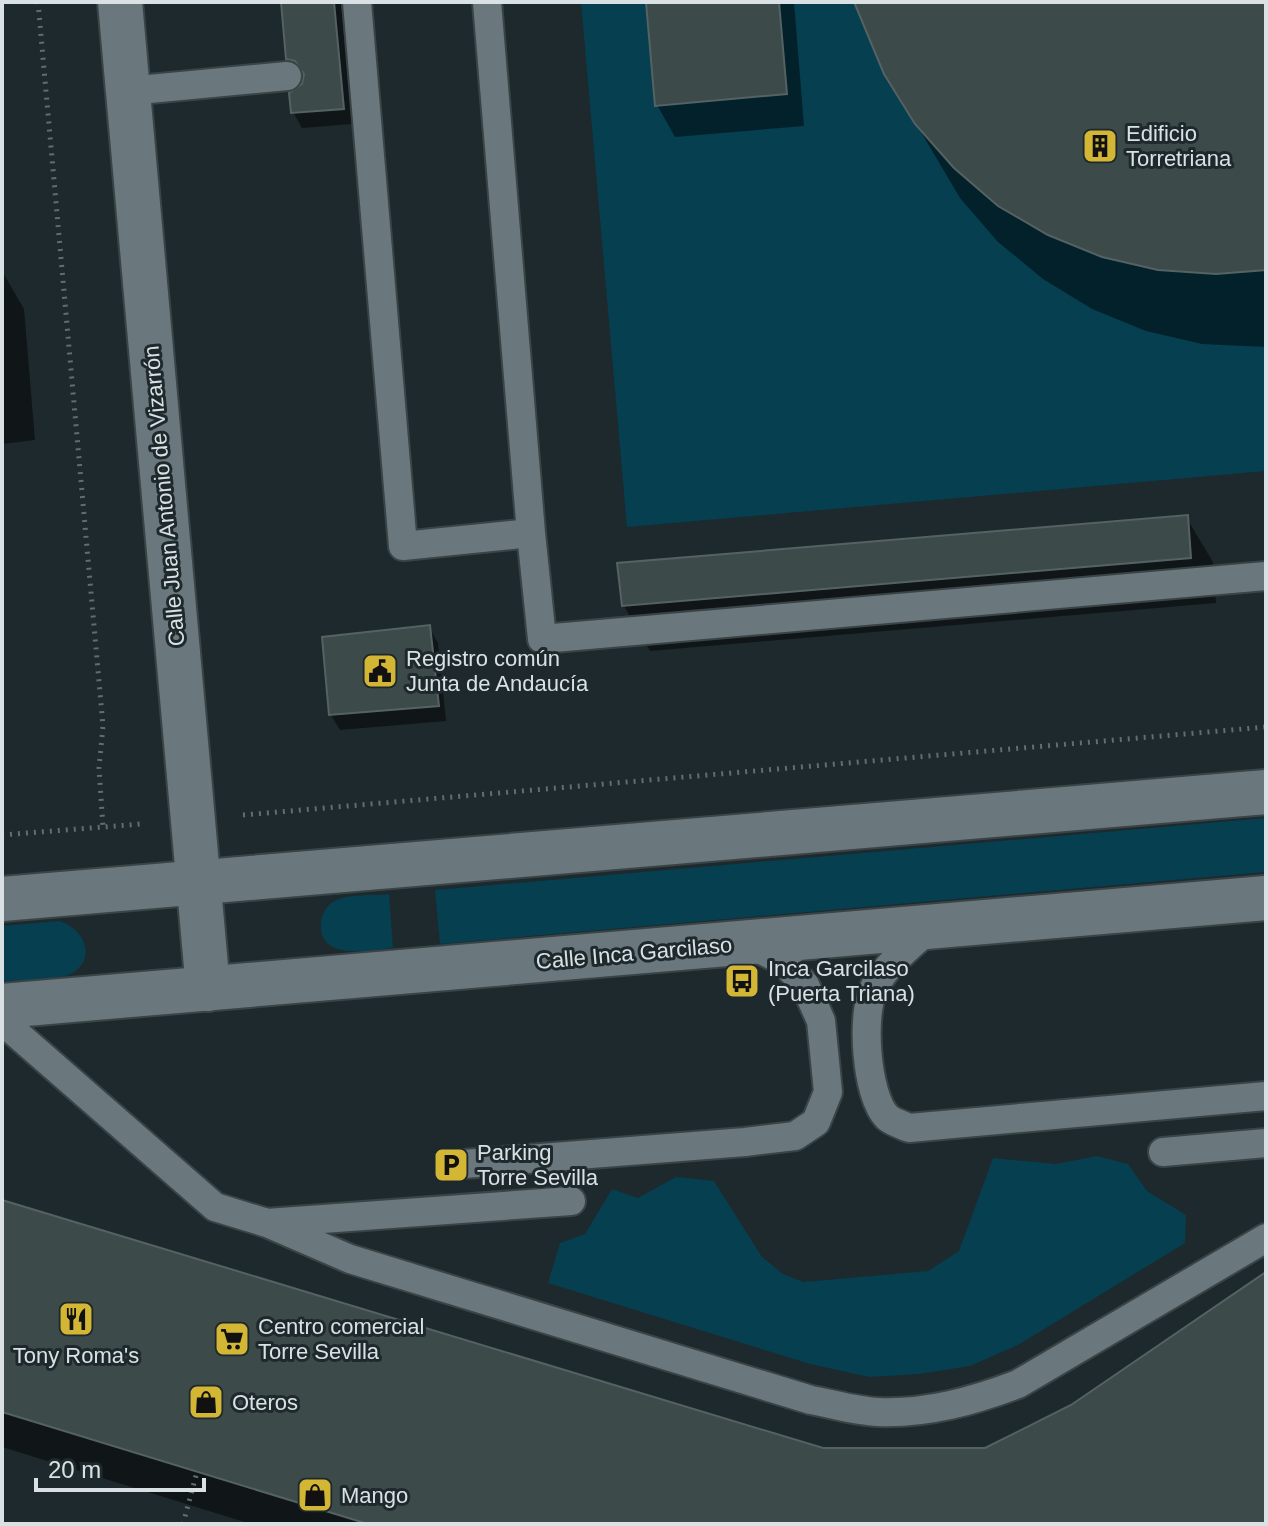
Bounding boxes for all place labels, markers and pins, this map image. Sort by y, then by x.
place label: Edificio Torretriana [1126,121,1232,171]
building icon: Edificio Torretriana [1081,127,1119,165]
place label: Registro común Junta de Andaucía [406,646,589,696]
public building icon: Registro común Junta de Andaucía [361,652,399,690]
place label: Inca Garcilaso (Puerta Triana) [768,956,915,1006]
bus stop icon: Inca Garcilaso (Puerta Triana) [723,962,761,1000]
place label: Parking Torre Sevilla [477,1140,599,1190]
parking icon: Parking Torre Sevilla [432,1146,470,1184]
restaurant icon: Tony Roma's [57,1300,95,1338]
place label: Centro comercial Torre Sevilla [258,1314,424,1364]
supermarket icon: Centro comercial Torre Sevilla [213,1320,251,1358]
place label: Tony Roma's [13,1343,139,1368]
shop icon: Oteros [187,1383,225,1421]
place label: Oteros [232,1390,298,1415]
shop icon: Mango [296,1476,334,1514]
place label: Mango [341,1483,408,1508]

